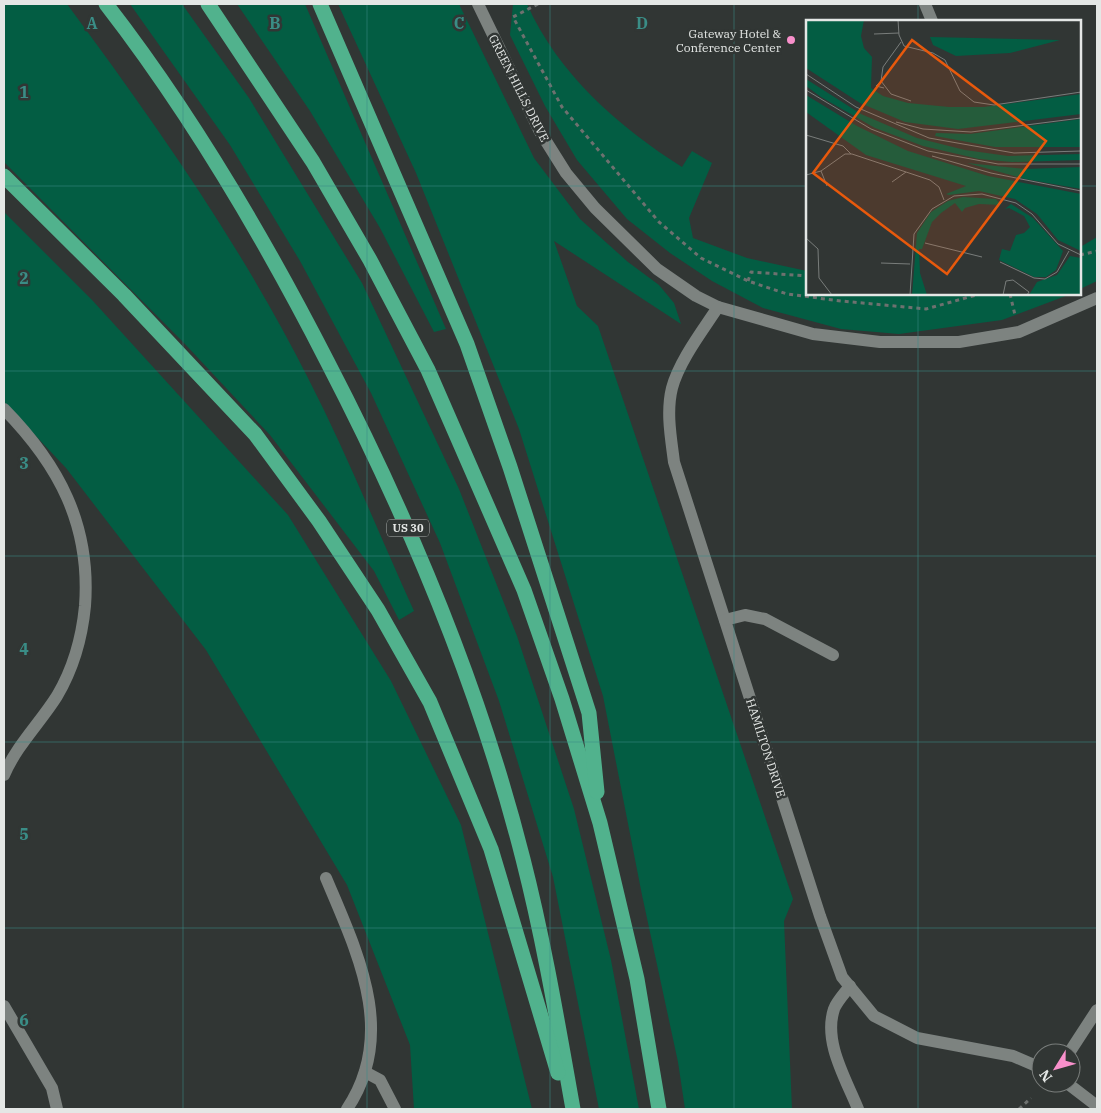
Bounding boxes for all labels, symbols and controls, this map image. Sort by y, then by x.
text: A [86,13,98,33]
text: B [269,13,281,33]
text: C [454,13,464,33]
text: D [636,13,648,33]
inset map [806,20,1081,295]
place label: Gateway Hotel & Conference Center [676,26,782,55]
street label: GREEN HILLS DRIVE [485,32,553,144]
marker: Gateway Hotel & Conference Center [785,34,797,46]
text: 1 [19,82,29,102]
text: 2 [19,268,29,288]
text: 3 [19,453,29,473]
road number: US 30 [387,520,429,536]
text: 4 [19,639,29,659]
street label: HAMILTON DRIVE [743,697,789,799]
text: 5 [19,824,29,844]
text: 6 [19,1010,29,1030]
north arrow [1031,1043,1081,1093]
text: N [1035,1066,1056,1086]

